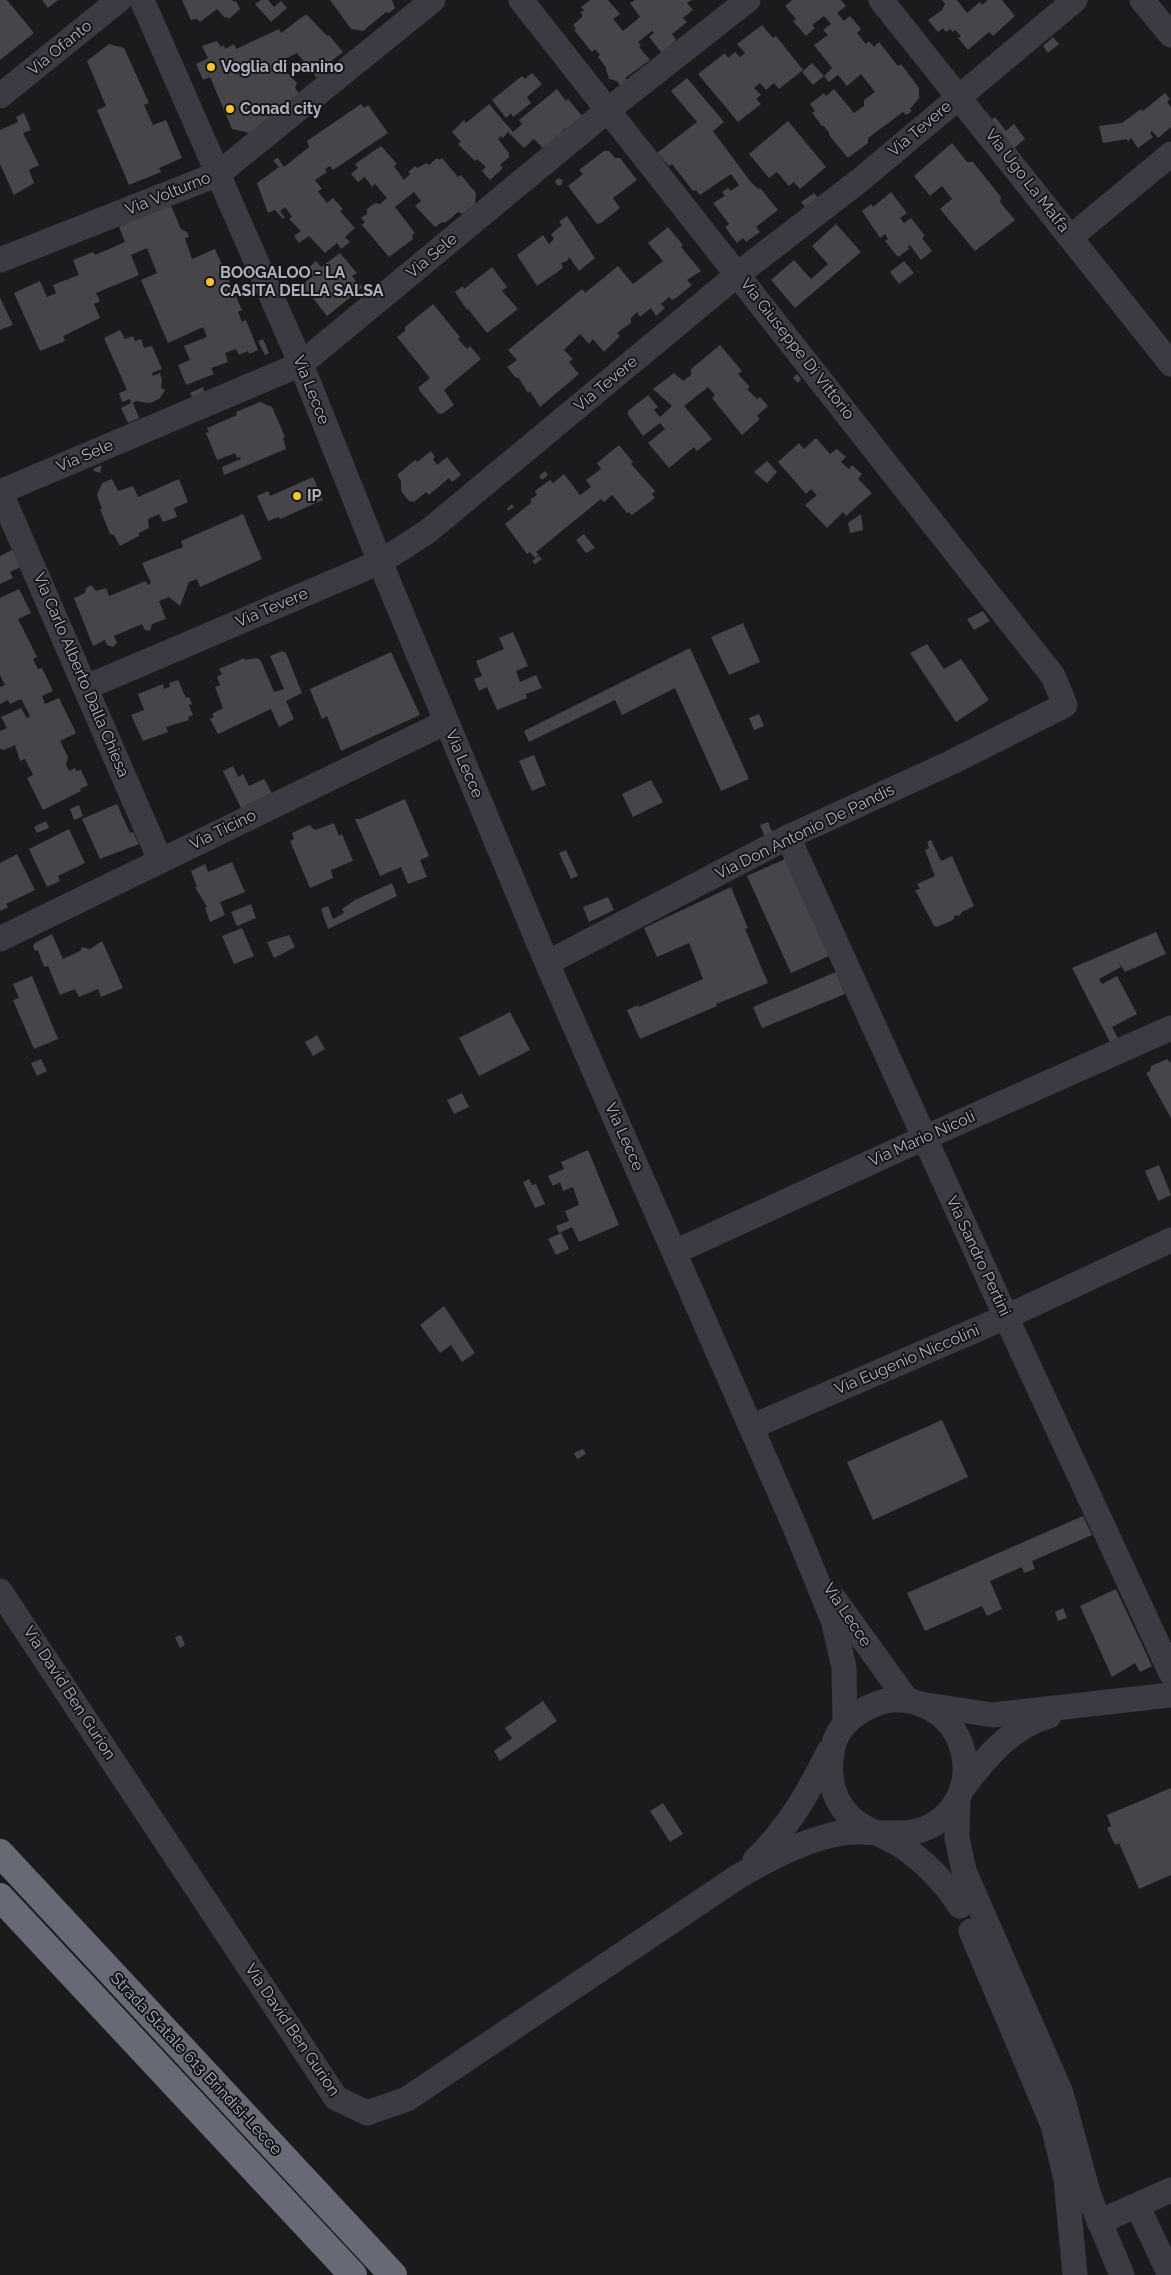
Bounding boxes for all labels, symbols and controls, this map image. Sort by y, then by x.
street label: Via Ofanto [24,16,96,80]
place label: Voglia di panino [221,57,343,77]
marker: Voglia di panino [205,61,217,73]
street label: Via Tevere [884,97,956,161]
place label: Conad city [240,99,322,119]
marker: Conad city [224,103,236,115]
street label: Via Ugo La Malfa [981,126,1073,236]
street label: Via Volturno [123,168,213,220]
street label: Via Sele [403,229,461,283]
place label: BOOGALOO - LA CASITA DELLA SALSA [220,263,384,301]
street label: Via Giuseppe Di Vittorio [736,275,858,423]
marker: BOOGALOO - LA CASITA DELLA SALSA [204,276,216,288]
street label: Via Tevere [570,352,642,416]
street label: Via Lecce [289,353,333,427]
street label: Via Sele [54,435,116,477]
place label: IP [307,486,322,506]
marker: IP [291,490,303,502]
street label: Via Carlo Alberto Dalla Chiesa [29,570,133,780]
street label: Via Tevere [233,584,311,632]
street label: Via Lecce [441,727,487,801]
street label: Via Don Antonio De Pandis [712,780,898,884]
street label: Via Ticino [187,806,259,854]
street label: Via Lecce [600,1100,648,1174]
street label: Via Mario Nicoli [866,1107,978,1171]
street label: Via Sandro Pertini [942,1193,1014,1319]
street label: Via Eugenio Niccolini [832,1321,982,1399]
street label: Via Lecce [819,1580,875,1650]
street label: Via David Ben Gurion [19,1623,119,1763]
street label: Via David Ben Gurion [241,1960,343,2100]
street label: Strada Statale 613 Brindisi-Lecce [106,1969,286,2159]

